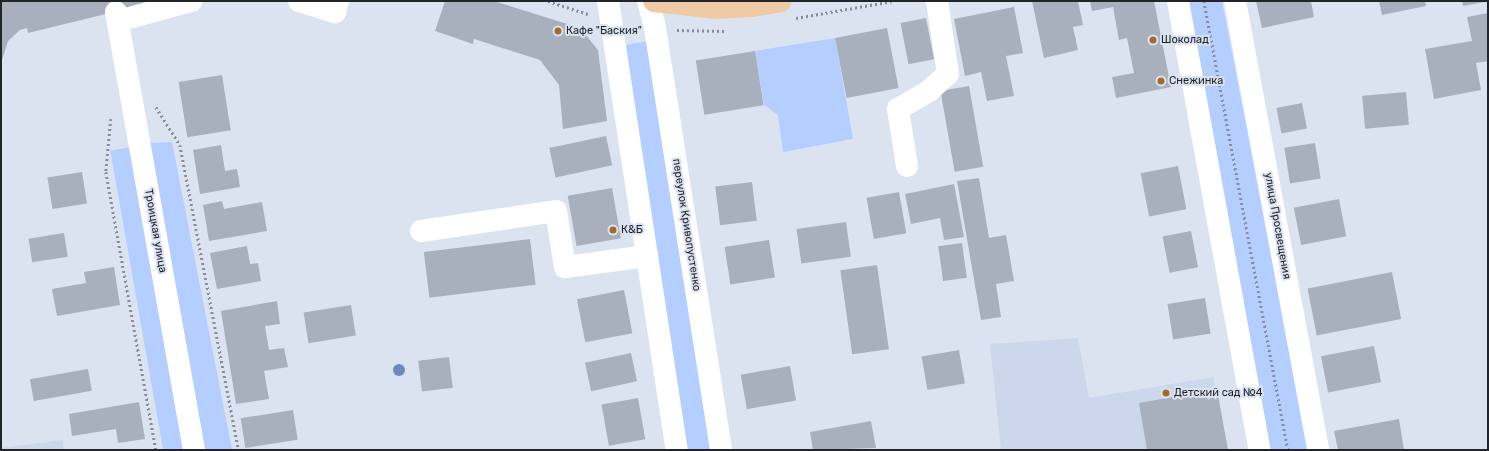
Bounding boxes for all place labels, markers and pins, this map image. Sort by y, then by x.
place label: Кафе "Баския" [566,24,642,38]
marker: Кафе "Баския" [553,26,563,36]
place label: Шоколад [1161,33,1209,47]
marker: Шоколад [1148,35,1158,45]
place label: Снежинка [1169,74,1223,88]
marker: Снежинка [1156,76,1166,86]
place label: К&Б [621,223,643,237]
marker: К&Б [608,225,618,235]
place label: Детский сад №4 [1174,386,1263,400]
marker: Детский сад №4 [1161,388,1171,398]

